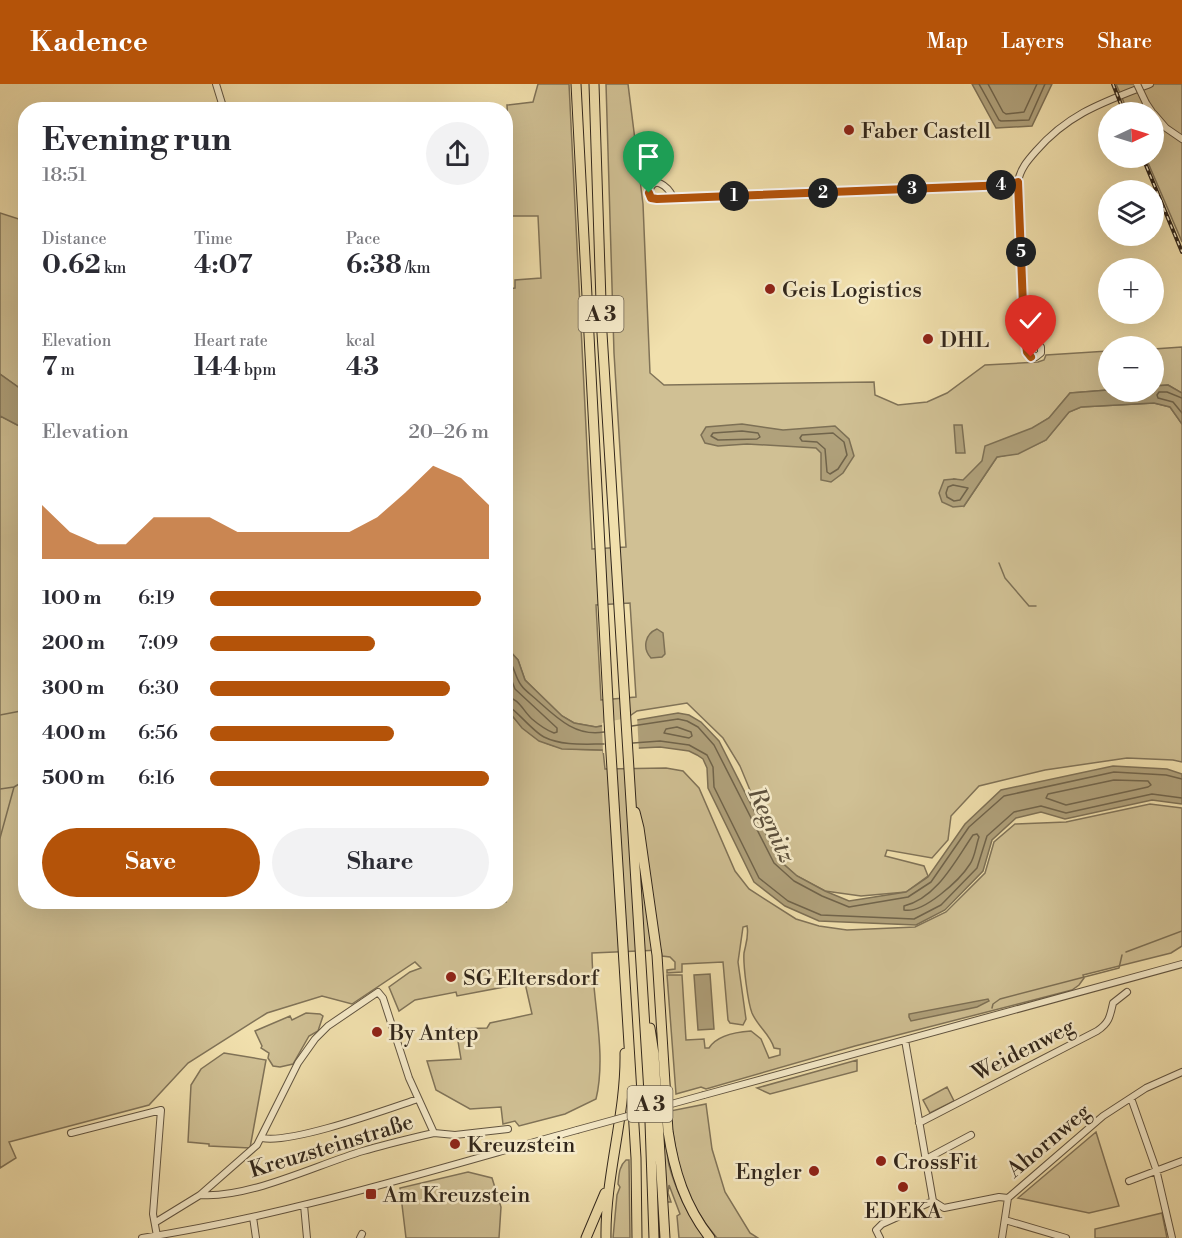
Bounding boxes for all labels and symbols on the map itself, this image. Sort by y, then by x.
north arrow [1098,102,1164,168]
place label: Faber Castell [861,118,991,145]
marker: Faber Castell [842,123,856,137]
pin [623,131,674,193]
pin: 4 [986,170,1016,200]
pin: 3 [897,174,927,204]
pin: 2 [808,178,838,208]
pin: 1 [719,181,749,211]
pin: 5 [1006,237,1036,267]
place label: Geis Logistics [782,277,922,304]
marker: Geis Logistics [763,282,777,296]
pin [1005,295,1056,357]
road number: A 3 [578,296,624,332]
place label: DHL [940,327,989,354]
marker: DHL [921,332,935,346]
water label: Regnitz [740,782,802,868]
place label: SG Eltersdorf [463,965,600,992]
marker: SG Eltersdorf [444,970,458,984]
street label: Weidenweg [967,1013,1080,1088]
place label: By Antep [388,1020,479,1047]
marker: By Antep [370,1025,384,1039]
road number: A 3 [628,1086,672,1122]
street label: Ahornweg [1001,1098,1097,1185]
street label: Kreuzsteinstraße [246,1109,417,1184]
place label: Kreuzstein [467,1132,575,1159]
marker: Kreuzstein [448,1137,462,1151]
place label: CrossFit [893,1149,978,1176]
marker: CrossFit [874,1154,888,1168]
place label: Engler [735,1159,802,1186]
marker: Engler [807,1164,821,1178]
marker: EDEKA [896,1180,910,1194]
place label: Am Kreuzstein [382,1182,530,1209]
marker: Am Kreuzstein [364,1187,378,1201]
place label: EDEKA [864,1198,943,1225]

